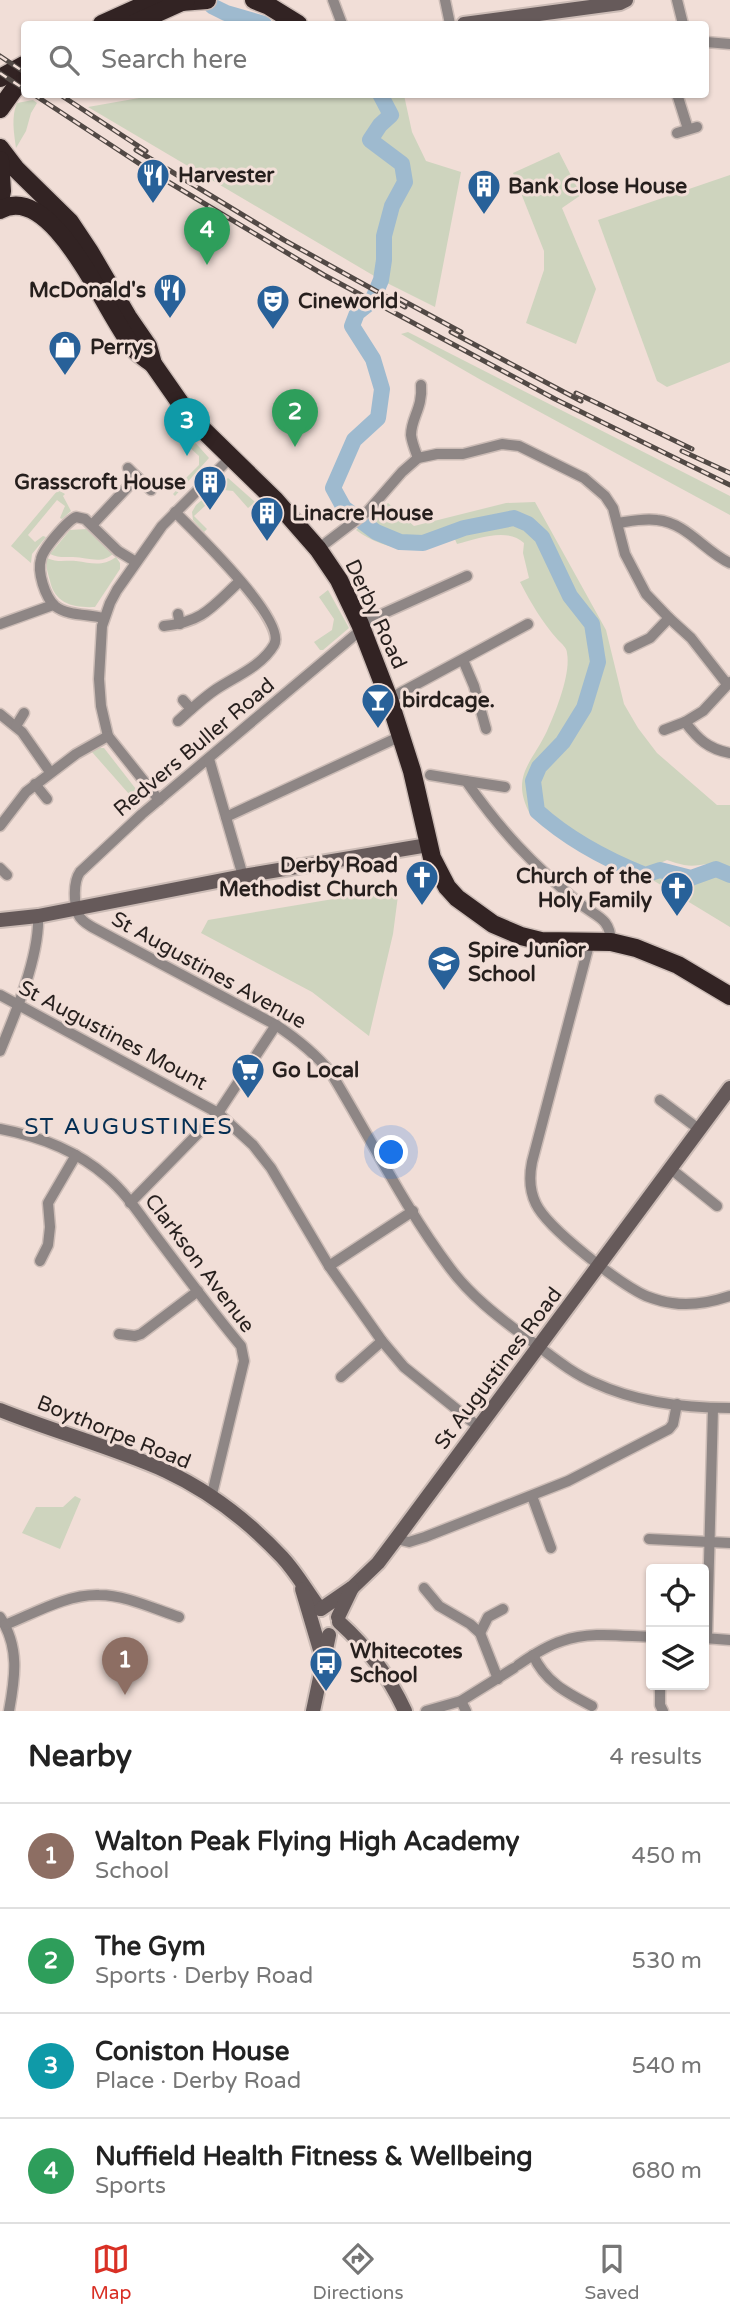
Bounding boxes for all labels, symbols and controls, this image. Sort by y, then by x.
search box [21,21,709,98]
icon: search [45,41,83,79]
text: Search here [101,44,247,75]
restaurant icon: Harvester [134,156,172,205]
place label: Harvester [178,163,275,188]
building icon: Bank Close House [465,167,503,216]
place label: Bank Close House [508,174,687,199]
pin: 4 [184,207,230,265]
restaurant icon: McDonald's [151,271,189,320]
place label: McDonald's [29,278,146,303]
theatre icon: Cineworld [254,282,292,331]
place label: Cineworld [298,289,398,314]
shop icon: Perrys [46,328,84,377]
place label: Perrys [90,335,153,360]
pin: 2 [272,389,318,447]
pin: 3 [164,398,210,456]
building icon: Grasscroft House [191,463,229,512]
place label: Grasscroft House [14,470,186,495]
building icon: Linacre House [248,494,286,543]
place label: Linacre House [292,501,433,526]
street label: Derby Road [339,555,412,673]
street label: Redvers Buller Road [109,673,280,822]
bar icon: birdcage. [359,681,397,730]
place label: birdcage. [402,688,495,713]
place label: Derby Road Methodist Church [219,853,398,902]
church icon: Derby Road Methodist Church [403,858,441,907]
place label: Church of the Holy Family [516,864,653,913]
church icon: Church of the Holy Family [658,869,696,918]
street label: St Augustines Avenue [107,906,311,1034]
place label: Spire Junior School [468,938,587,987]
school or university icon: Spire Junior School [425,943,463,992]
street label: St Augustines Mount [14,975,211,1096]
supermarket icon: Go Local [229,1051,267,1100]
place label: Go Local [272,1058,359,1083]
district label: ST AUGUSTINES [24,1113,234,1141]
your location [374,1135,408,1169]
street label: Clarkson Avenue [139,1189,260,1338]
street label: St Augustines Road [429,1282,567,1454]
street label: Boythorpe Road [33,1390,194,1475]
map controls [646,1564,709,1690]
button: locate [646,1564,709,1627]
button: layers [646,1627,709,1690]
pin: 1 [102,1637,148,1695]
place label: Whitecotes School [350,1639,463,1688]
bus stop icon: Whitecotes School [307,1644,345,1693]
text: Nearby [28,1738,132,1775]
text: 4 results [609,1743,702,1771]
text: Walton Peak Flying High Academy [95,1826,520,1857]
text: 1 [44,1842,58,1870]
text: 450 m [632,1842,702,1870]
text: School [95,1857,169,1885]
text: The Gym [95,1931,206,1962]
text: 2 [44,1947,58,1975]
text: 530 m [632,1947,702,1975]
text: Sports · Derby Road [95,1962,313,1990]
text: Coniston House [95,2036,289,2067]
text: 3 [44,2052,58,2080]
text: 540 m [632,2052,702,2080]
text: Place · Derby Road [95,2067,301,2095]
text: Nuffield Health Fitness & Wellbeing [95,2141,533,2172]
text: 4 [44,2157,58,2185]
text: 680 m [632,2157,702,2185]
text: Sports [95,2172,166,2200]
tab: Map [91,2240,132,2304]
tab: Directions [313,2240,404,2304]
tab: Saved [585,2240,639,2304]

